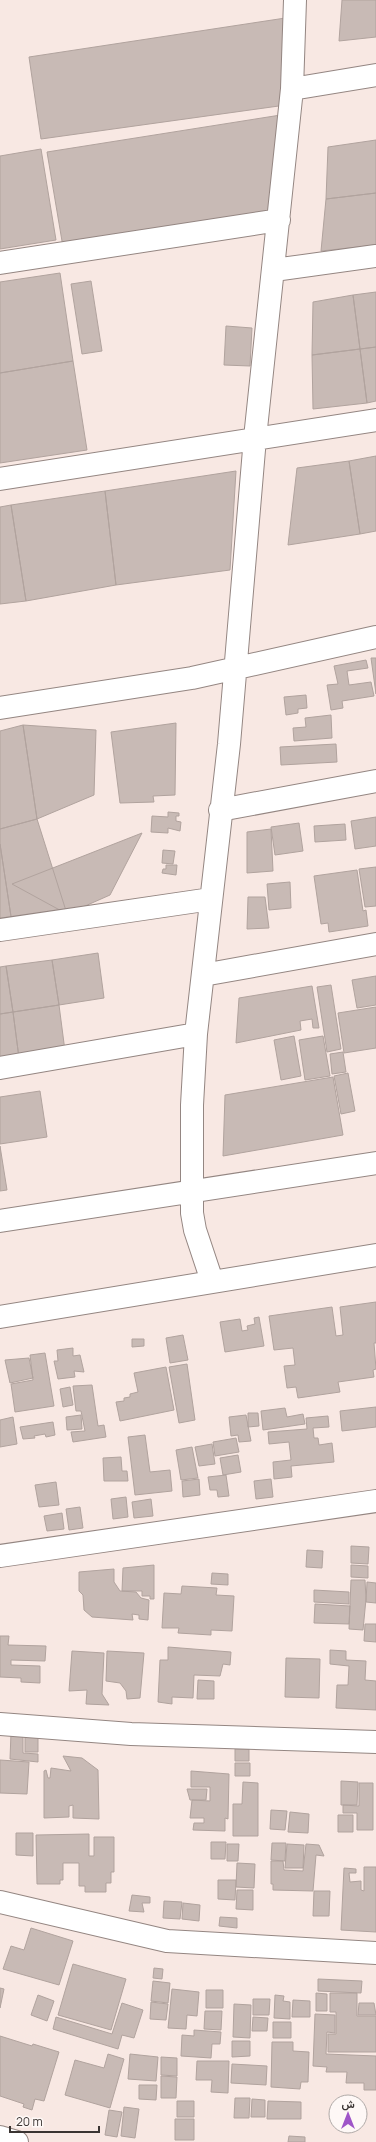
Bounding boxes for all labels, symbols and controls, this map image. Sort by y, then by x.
north arrow [328,2094,368,2134]
text: ش [341,2096,355,2111]
scale bar [10,2108,99,2134]
text: 20 m [16,2113,43,2130]

